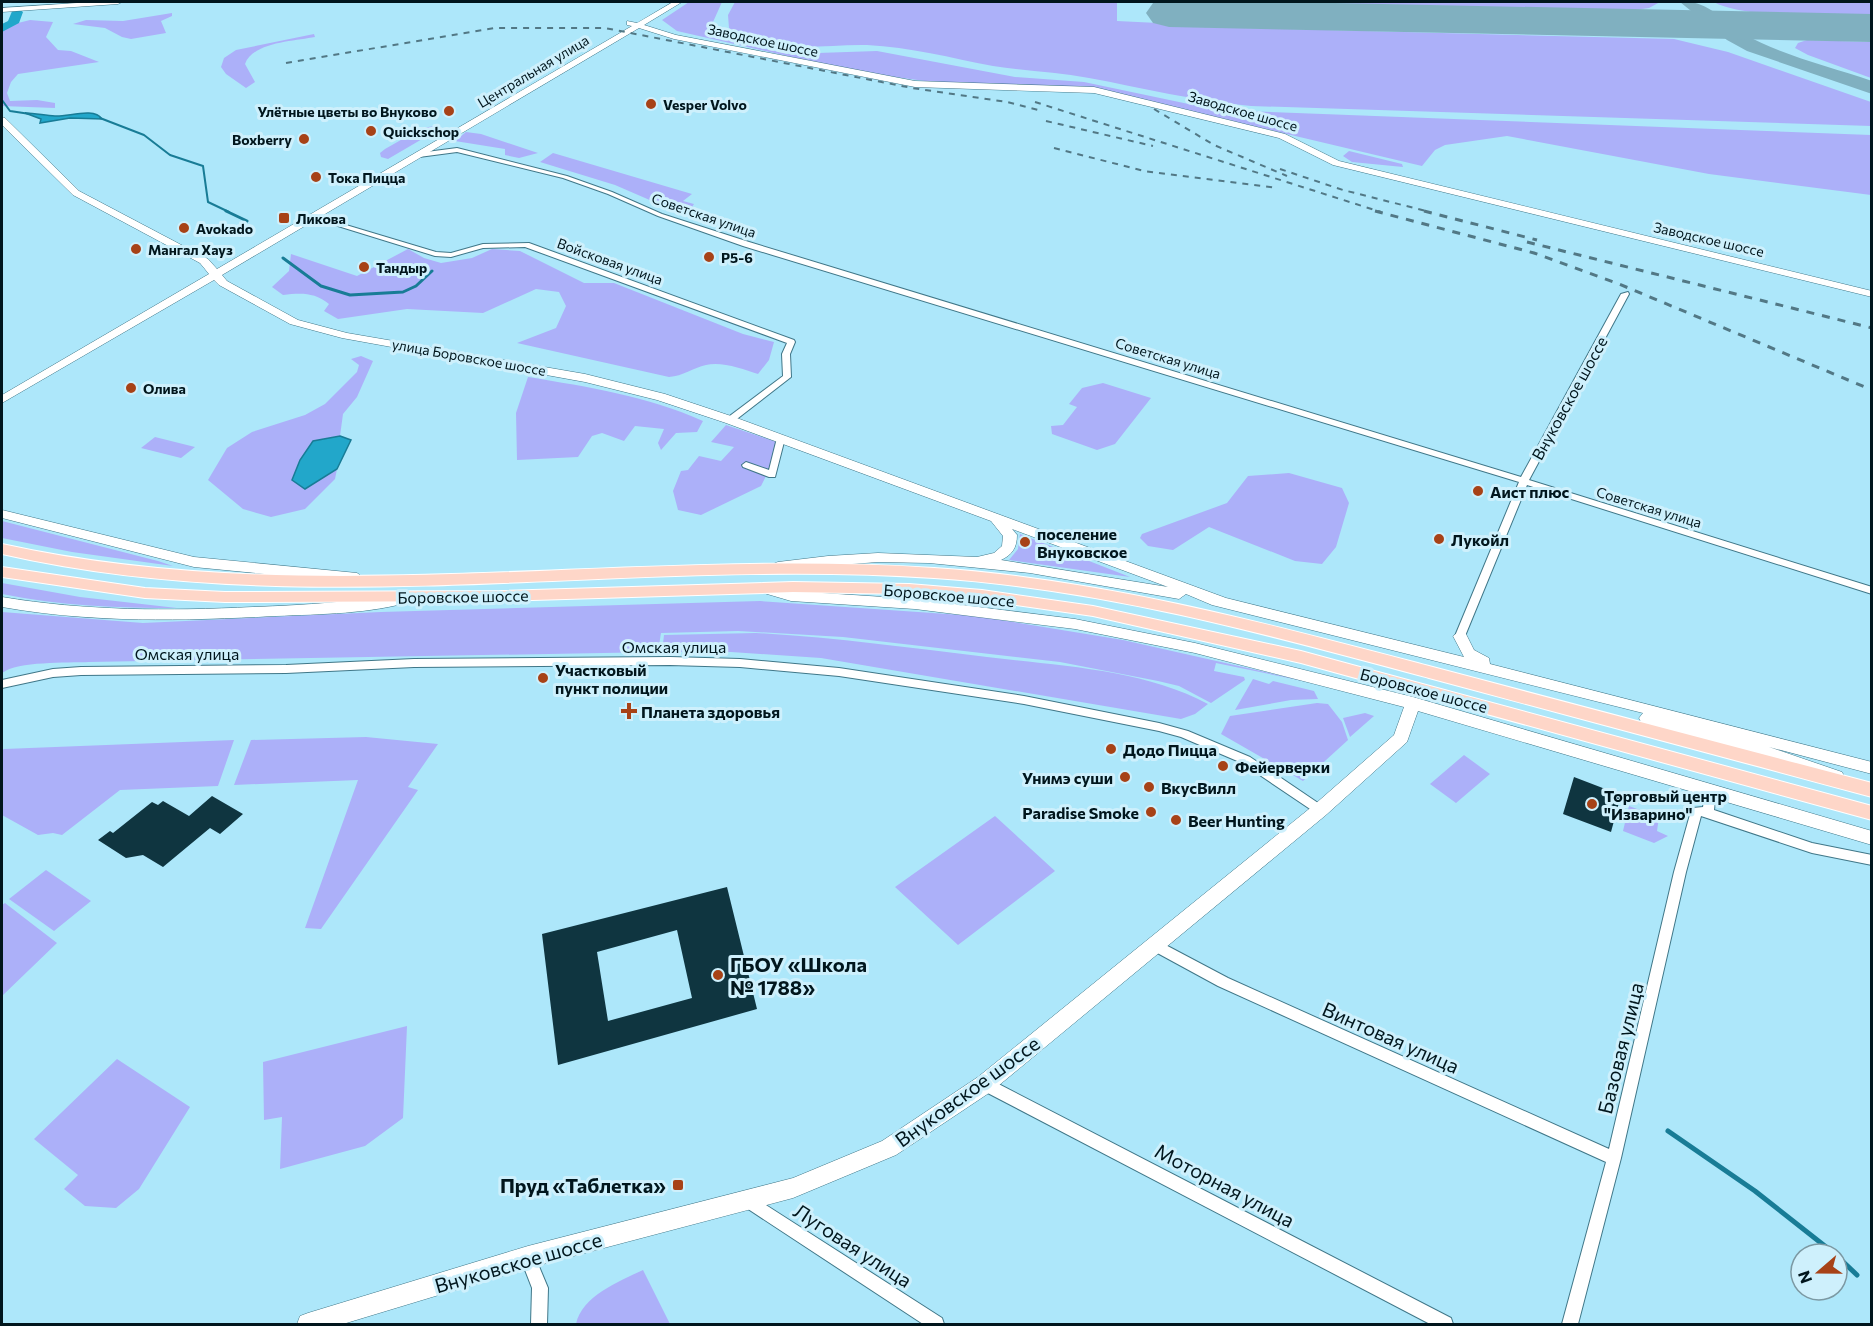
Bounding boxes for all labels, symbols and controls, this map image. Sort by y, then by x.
street label: Заводское шоссе [706,20,820,60]
street label: Центральная улица [474,31,592,111]
street label: Заводское шоссе [1186,87,1300,135]
place label: Vesper Volvo [663,96,747,113]
marker: Vesper Volvo [644,97,658,111]
place label: Улётные цветы во Внуково [257,103,437,120]
marker: Улётные цветы во Внуково [442,104,456,118]
place label: Quickschop [383,123,459,140]
marker: Quickschop [364,124,378,138]
place label: Boxberry [232,131,292,148]
marker: Boxberry [297,132,311,146]
place label: Тока Пицца [328,169,405,186]
marker: Тока Пицца [309,170,323,184]
street label: Советская улица [650,189,758,241]
place label: Ликова [296,210,346,227]
marker: Ликова [277,211,291,225]
street label: Заводское шоссе [1652,218,1766,260]
place label: Avokado [196,220,253,237]
marker: Avokado [177,221,191,235]
street label: Войсковая улица [555,234,665,288]
place label: Мангал Хауз [148,241,233,258]
marker: Мангал Хауз [129,242,143,256]
place label: Р5-6 [721,249,753,266]
marker: Р5-6 [702,250,716,264]
place label: Тандыр [376,259,427,276]
marker: Тандыр [357,260,371,274]
street label: Внуковское шоссе [1527,333,1611,463]
street label: Советская улица [1113,334,1223,382]
street label: улица Боровское шоссе [391,335,547,379]
place label: Олива [143,380,186,397]
marker: Олива [124,381,138,395]
place label: Аист плюс [1490,482,1570,501]
street label: Советская улица [1594,483,1704,531]
marker: Аист плюс [1471,484,1485,498]
place label: поселение Внуковское [1037,524,1127,561]
place label: Лукойл [1451,530,1509,549]
marker: Лукойл [1432,532,1446,546]
marker: поселение Внуковское [1018,535,1032,549]
street label: Боровское шоссе [883,580,1015,610]
street label: Боровское шоссе [397,585,529,607]
street label: Омская улица [622,637,726,656]
street label: Омская улица [135,644,239,663]
place label: Участковый пункт полиции [555,660,668,697]
street label: Боровское шоссе [1358,664,1490,716]
marker: Участковый пункт полиции [536,671,550,685]
place label: Планета здоровья [641,702,780,721]
marker: Планета здоровья [622,704,636,718]
place label: Додо Пицца [1123,740,1217,759]
marker: Додо Пицца [1104,742,1118,756]
place label: Фейерверки [1235,757,1330,776]
marker: Фейерверки [1216,759,1230,773]
place label: Унимэ суши [1022,768,1113,787]
marker: Унимэ суши [1118,770,1132,784]
place label: ВкусВилл [1161,778,1236,797]
marker: ВкусВилл [1142,780,1156,794]
place label: Торговый центр "Изварино" [1604,786,1727,823]
marker: Торговый центр "Изварино" [1585,797,1599,811]
place label: Paradise Smoke [1022,803,1139,822]
marker: Paradise Smoke [1144,805,1158,819]
place label: Beer Hunting [1188,811,1285,830]
marker: Beer Hunting [1169,813,1183,827]
place label: ГБОУ «Школа № 1788» [730,952,867,999]
marker: ГБОУ «Школа № 1788» [711,968,725,982]
street label: Базовая улица [1592,980,1648,1116]
street label: Винтовая улица [1319,996,1463,1078]
street label: Внуковское шоссе [890,1030,1044,1152]
street label: Моторная улица [1151,1138,1299,1232]
place label: Пруд «Таблетка» [500,1173,666,1197]
marker: Пруд «Таблетка» [671,1178,685,1192]
street label: Луговая улица [789,1198,917,1292]
street label: Внуковское шоссе [432,1227,604,1297]
north arrow [1789,1242,1849,1302]
text: N [1793,1268,1815,1286]

